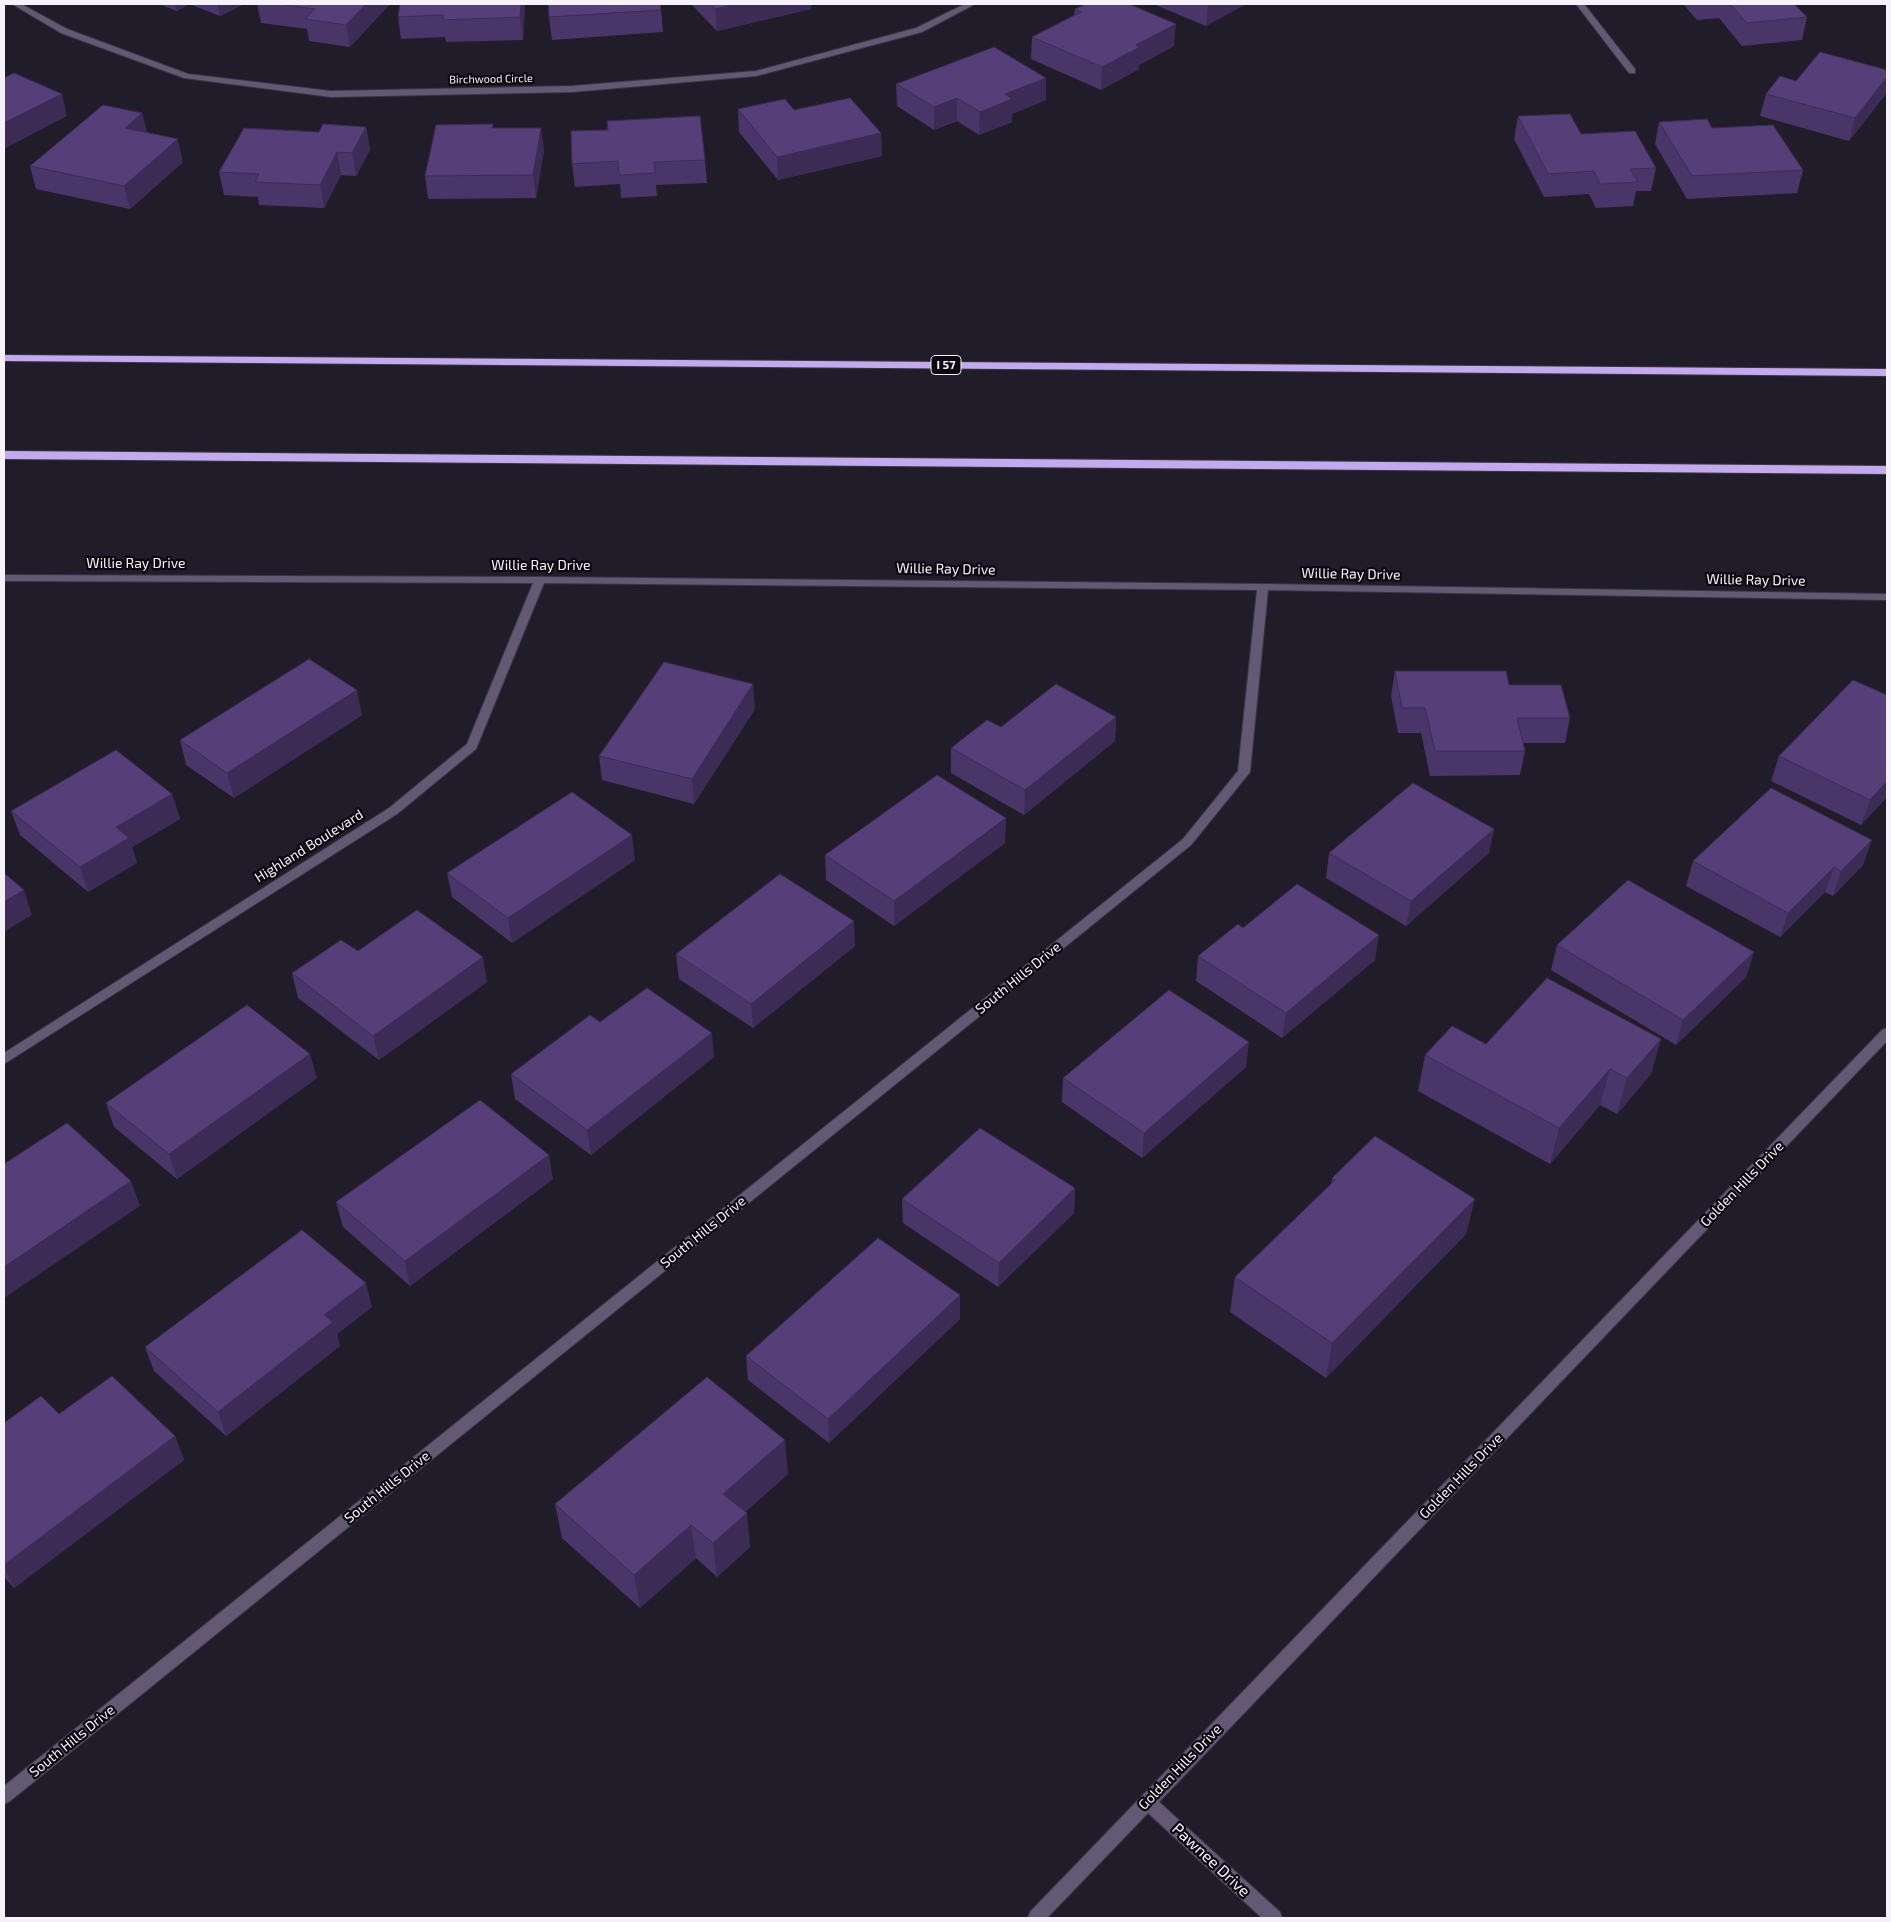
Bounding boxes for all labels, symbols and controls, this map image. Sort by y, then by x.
street label: Birchwood Circle [449,72,533,86]
road number: I 57 [931,356,961,374]
street label: Willie Ray Drive [86,555,186,571]
street label: Willie Ray Drive [491,557,591,573]
street label: Willie Ray Drive [896,560,996,578]
street label: Willie Ray Drive [1301,565,1401,583]
street label: Willie Ray Drive [1706,571,1806,589]
street label: Highland Boulevard [252,806,366,886]
street label: South Hills Drive [972,938,1064,1018]
street label: Golden Hills Drive [1697,1138,1787,1230]
street label: South Hills Drive [657,1192,749,1272]
street label: Golden Hills Drive [1416,1430,1506,1522]
street label: South Hills Drive [341,1447,433,1527]
street label: South Hills Drive [26,1701,118,1781]
street label: Golden Hills Drive [1135,1721,1225,1813]
street label: Pawnee Drive [1168,1819,1254,1901]

